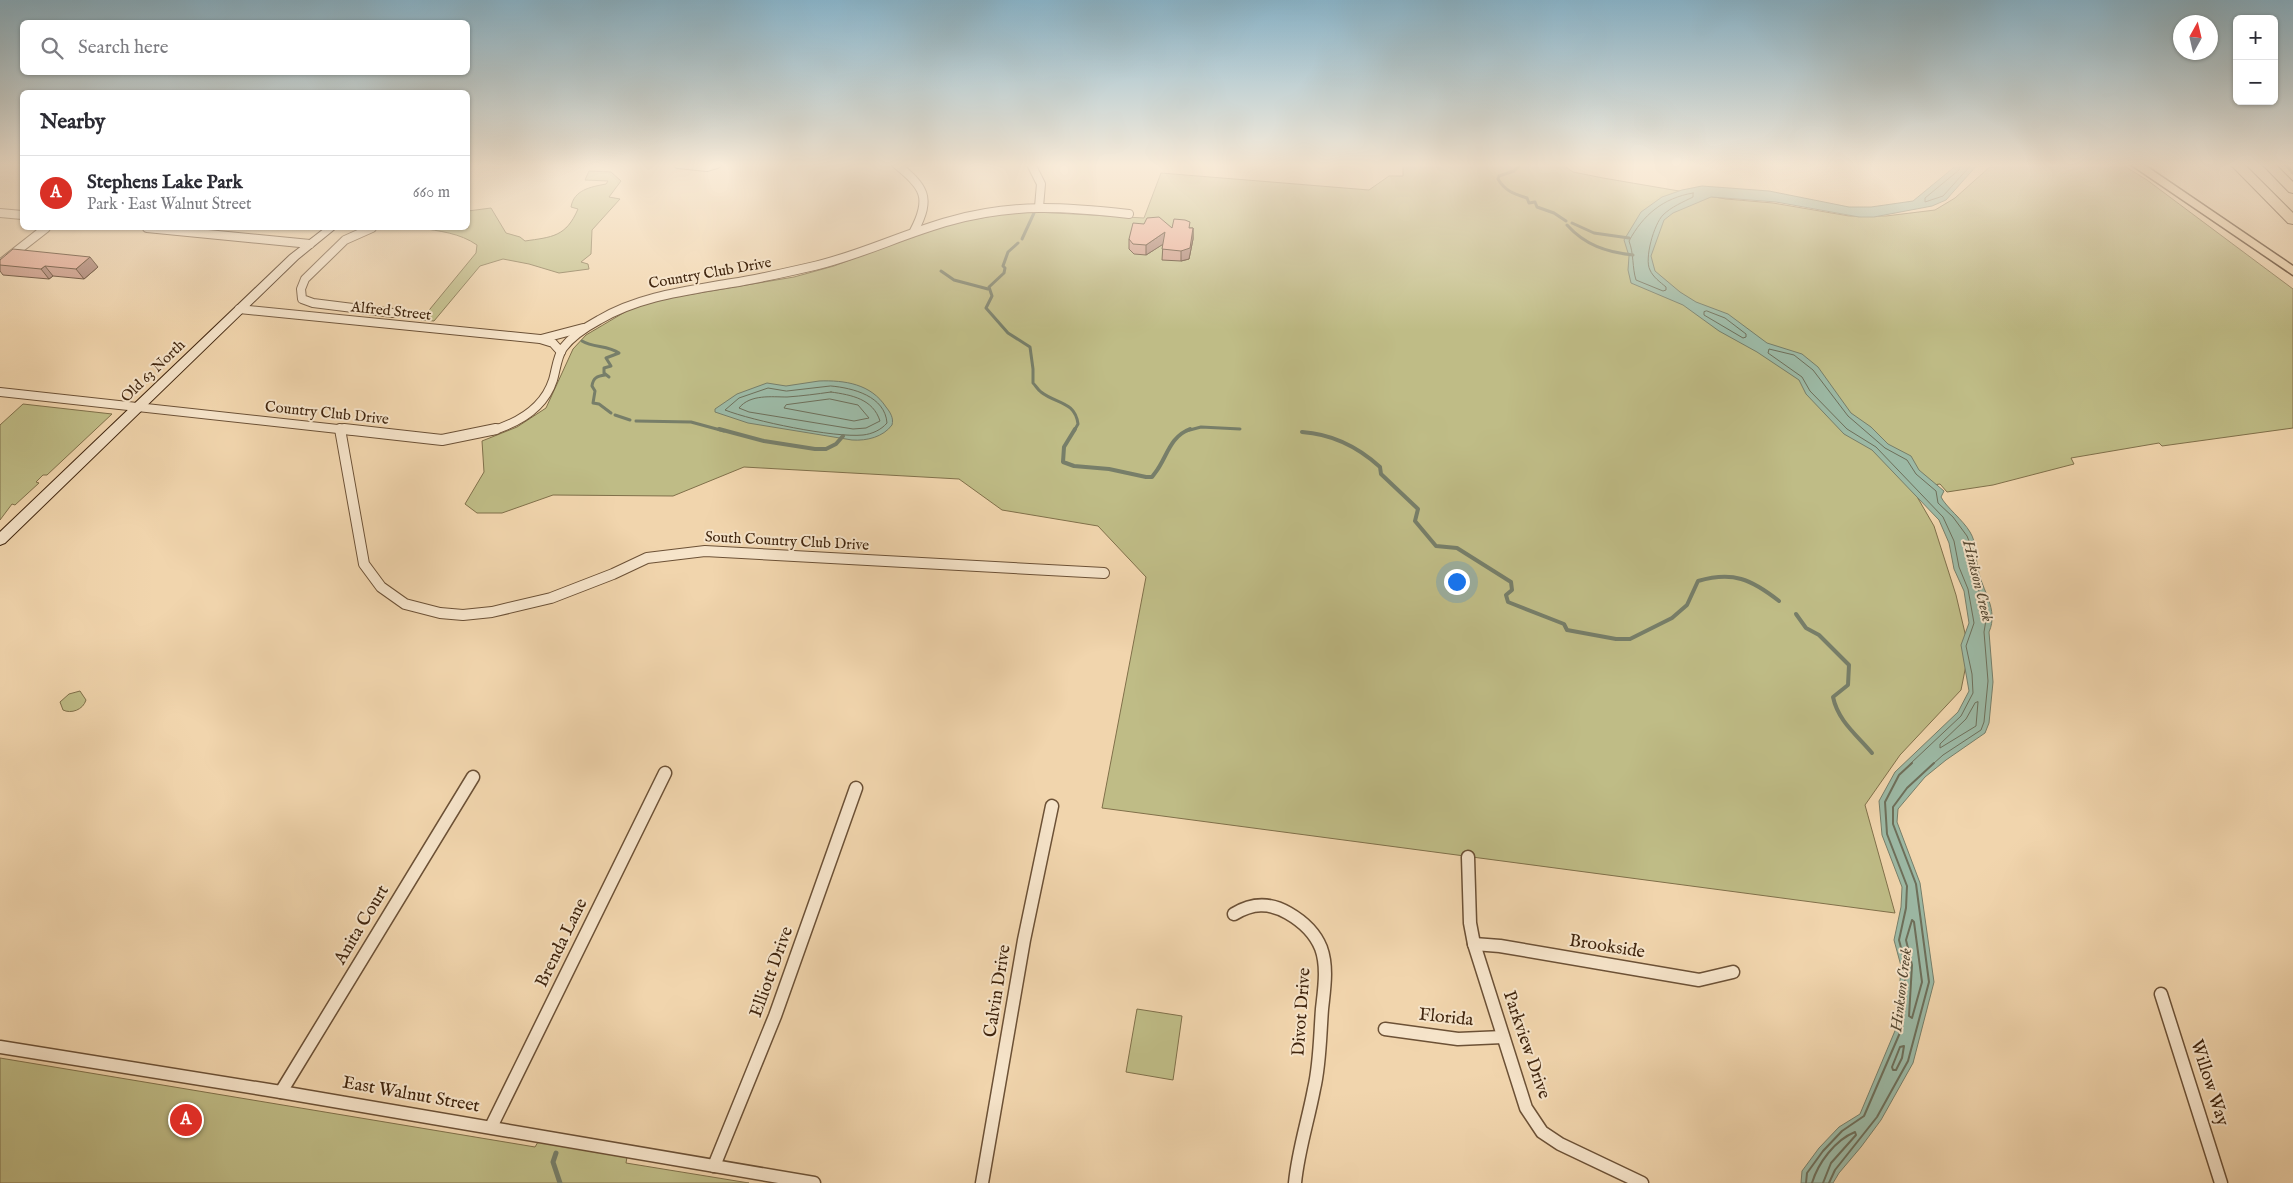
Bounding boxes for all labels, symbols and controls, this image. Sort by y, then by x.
north arrow [2173,15,2218,60]
map controls [2233,15,2278,105]
button: + [2233,15,2278,60]
search box [20,20,470,75]
icon: search [38,34,66,62]
text: Search here [78,36,169,60]
button: − [2233,60,2278,105]
text: Nearby [40,109,105,136]
text: Stephens Lake Park [87,171,243,195]
text: A [51,183,61,203]
text: 660 m [413,183,450,203]
text: Park · East Walnut Street [87,195,252,215]
street label: Country Club Drive [647,253,773,293]
street label: Alfred Street [349,297,432,325]
street label: Old 63 North [117,336,189,406]
street label: Country Club Drive [264,397,390,429]
street label: South Country Club Drive [704,527,870,555]
water label: Hinkson Creek [1957,537,1997,625]
your location [1444,569,1470,595]
street label: Anita Court [329,881,395,970]
street label: Brenda Lane [531,895,593,991]
street label: Elliott Drive [745,923,799,1021]
street label: Brookside [1567,930,1647,964]
street label: Calvin Drive [979,943,1017,1039]
water label: Hinkson Creek [1887,947,1917,1034]
street label: Divot Drive [1287,967,1317,1057]
street label: Parkview Drive [1497,988,1555,1102]
street label: Florida [1418,1004,1475,1032]
street label: Willow Way [2184,1037,2234,1129]
street label: East Walnut Street [341,1072,481,1118]
pin: A [170,1101,202,1139]

